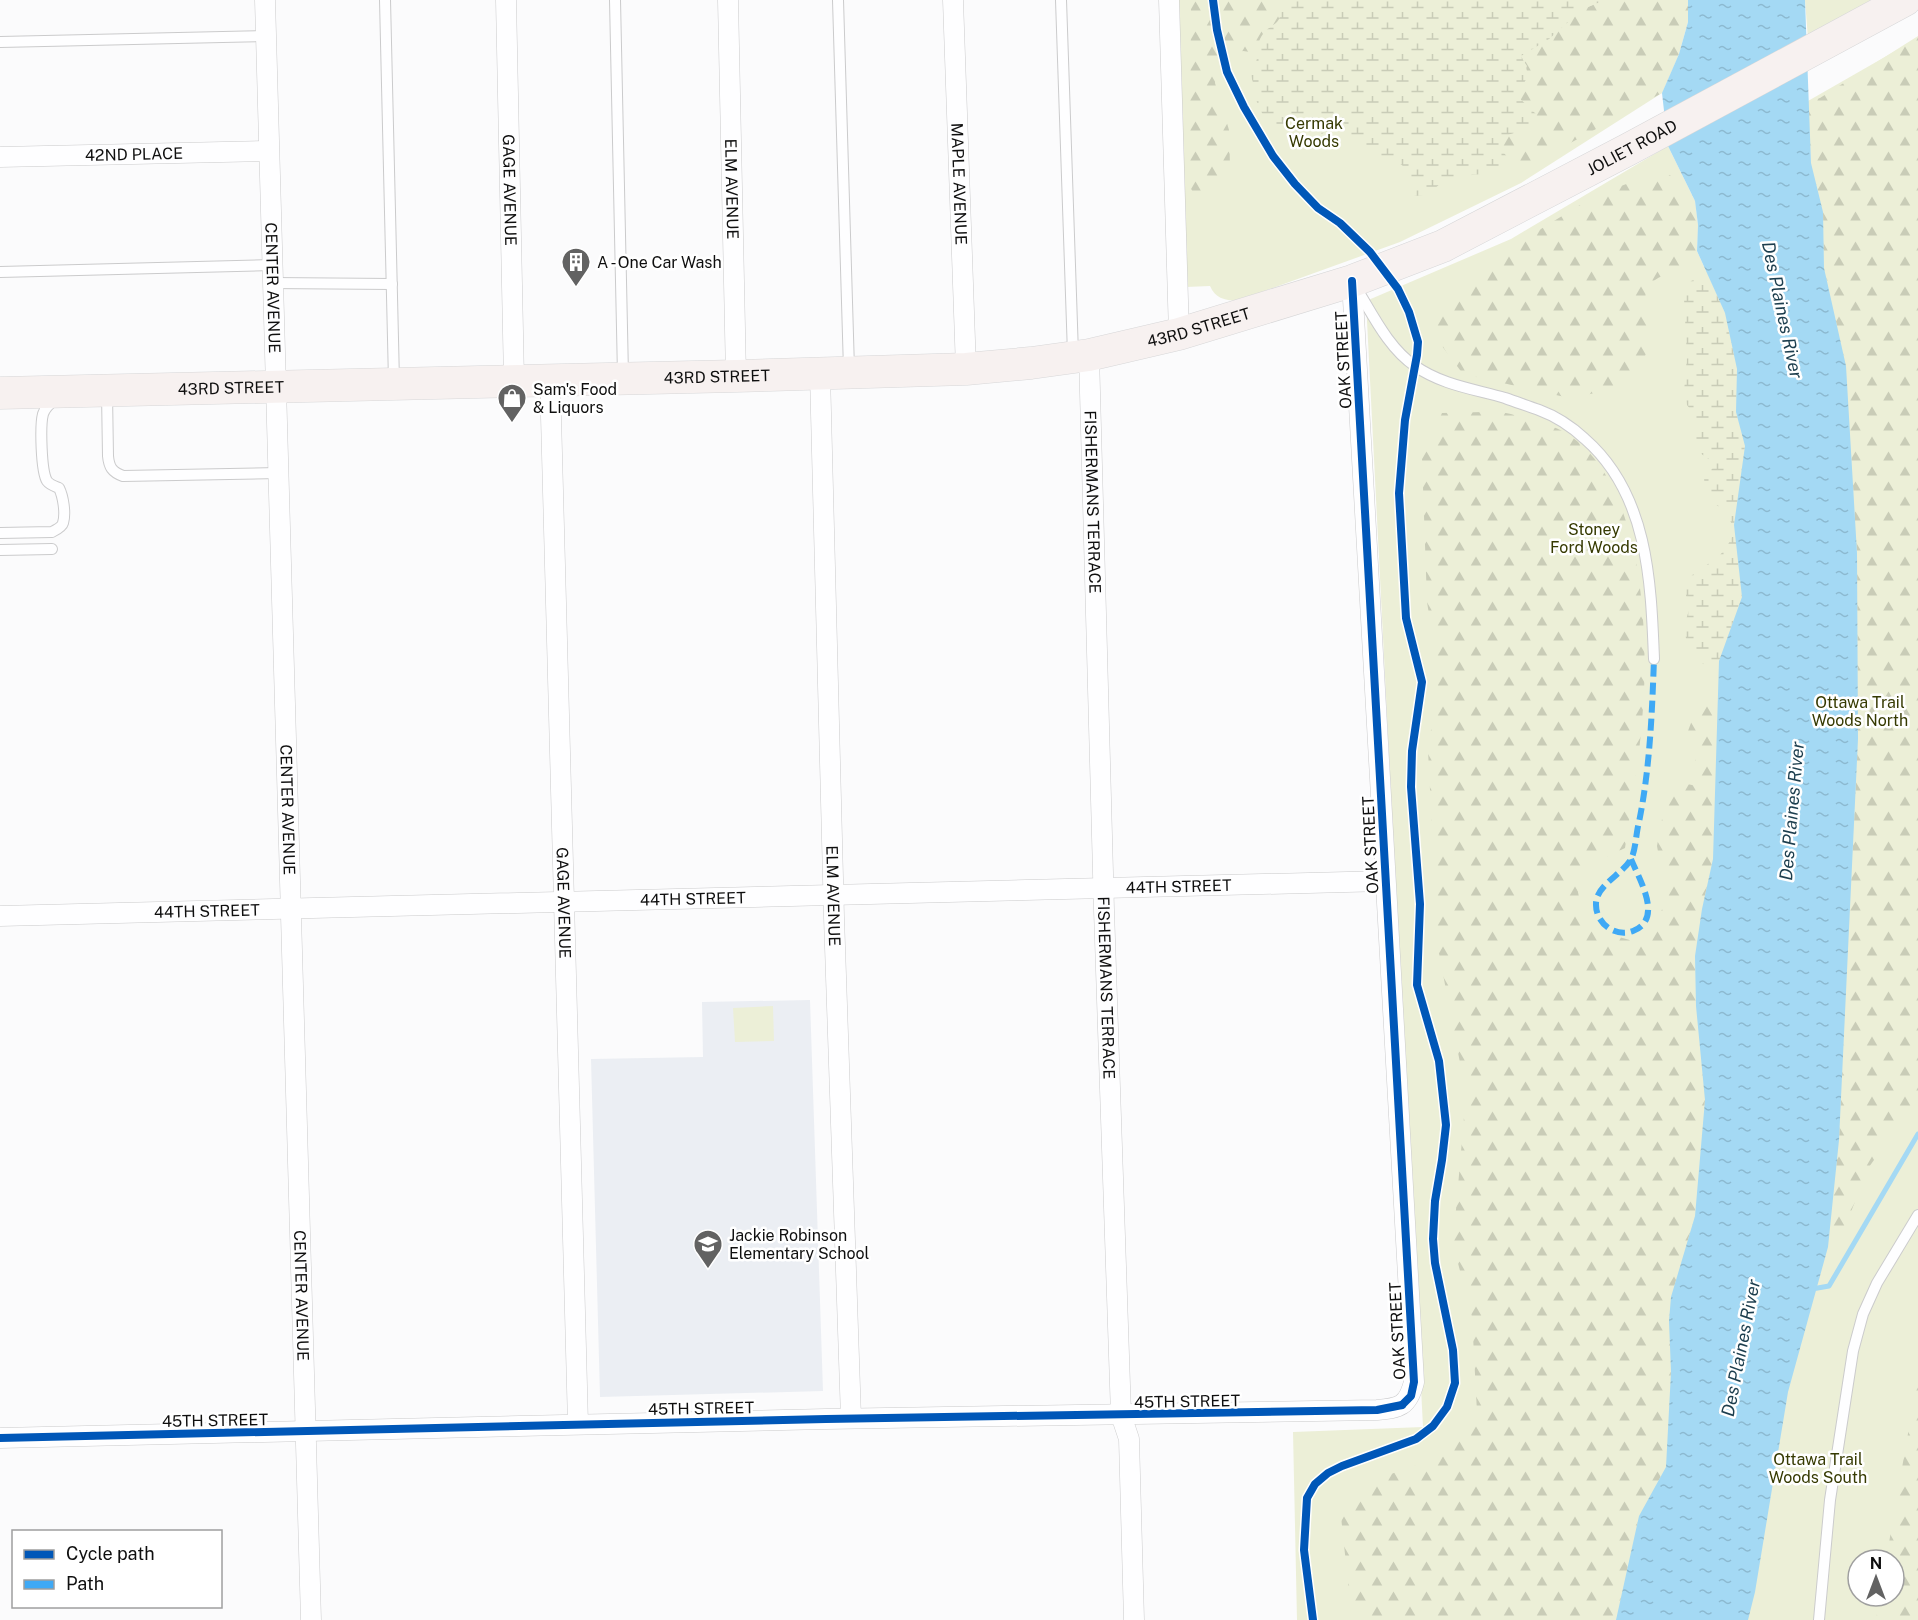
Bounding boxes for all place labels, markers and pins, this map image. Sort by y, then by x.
building icon: A - One Car Wash [560,246,592,288]
place label: A - One Car Wash [597,253,722,272]
place label: Sam's Food & Liquors [533,380,617,417]
shop icon: Sam's Food & Liquors [496,382,528,424]
place label: Jackie Robinson Elementary School [729,1226,870,1263]
school or university icon: Jackie Robinson Elementary School [692,1228,724,1270]

